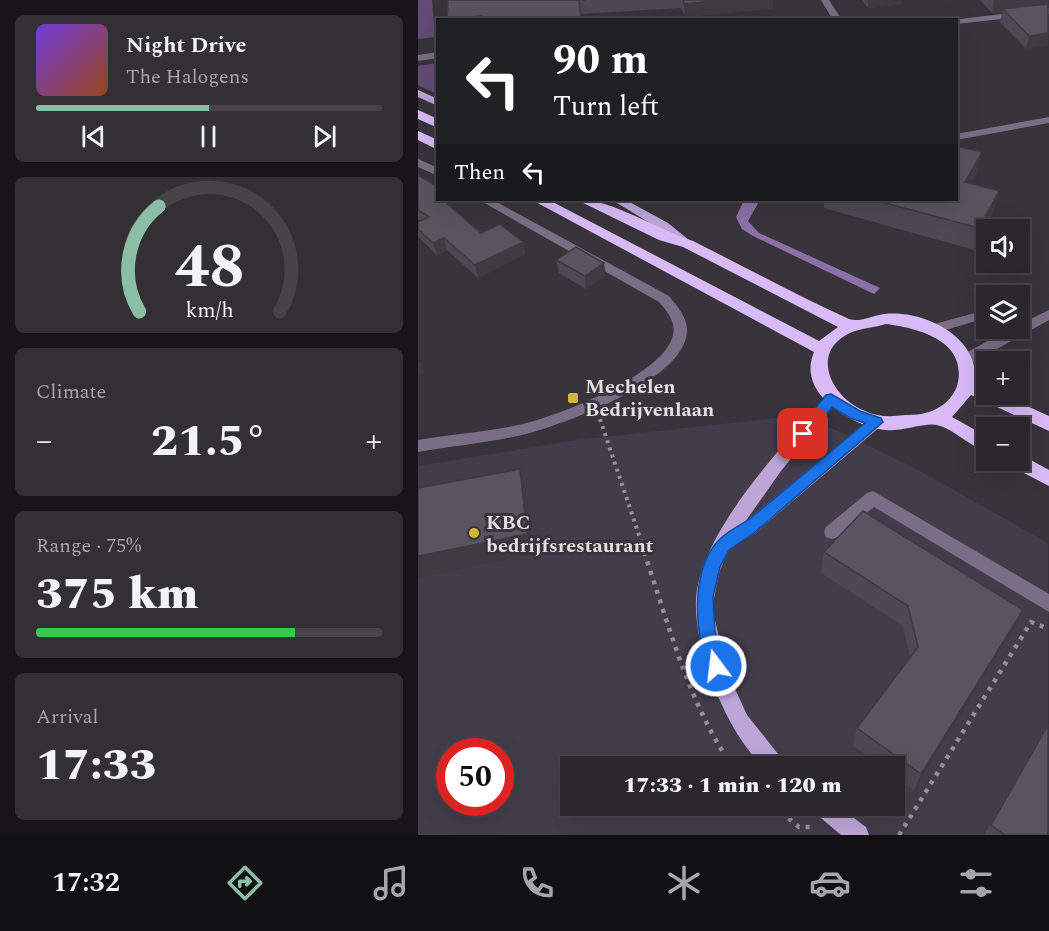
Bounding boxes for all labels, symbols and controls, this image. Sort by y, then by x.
text: Night Drive [126,29,246,62]
text: 90 m [553,29,648,92]
icon: left [454,42,532,120]
text: The Halogens [126,62,249,92]
text: Turn left [553,86,659,128]
icon: previous [77,120,110,153]
icon: pause [192,120,225,153]
icon: next [308,120,341,153]
text: Then [454,156,505,189]
icon: left [517,156,550,189]
map controls [976,219,1030,471]
button: sound [976,219,1030,273]
text: 48 [174,220,244,315]
button: layers [976,285,1030,339]
text: km/h [185,295,233,328]
button: + [976,351,1030,405]
place label: Mechelen Bedrijvenlaan [585,372,714,425]
text: Climate [36,377,106,407]
marker: Mechelen Bedrijvenlaan [566,391,580,405]
text: 21.5° [151,407,267,476]
pin [777,408,828,459]
text: − [36,416,53,466]
text: + [365,416,382,466]
icon: arrive [786,417,819,450]
button: − [976,417,1030,471]
place label: KBC bedrijfsrestaurant [486,508,654,561]
marker: KBC bedrijfsrestaurant [467,526,481,540]
text: Range · 75% [36,531,141,561]
text: 375 km [36,560,198,629]
position arrow [684,634,748,698]
text: Arrival [36,702,98,732]
text: 17:33 [36,731,157,800]
speed limit sign: 50 [436,738,514,816]
text: 17:33 · 1 min · 120 m [623,769,842,802]
text: 17:32 [52,862,120,904]
icon: directions [224,862,266,904]
icon: music [370,862,412,904]
icon: phone [516,862,558,904]
icon: climate [663,862,705,904]
icon: car [809,862,851,904]
icon: filters [955,862,997,904]

